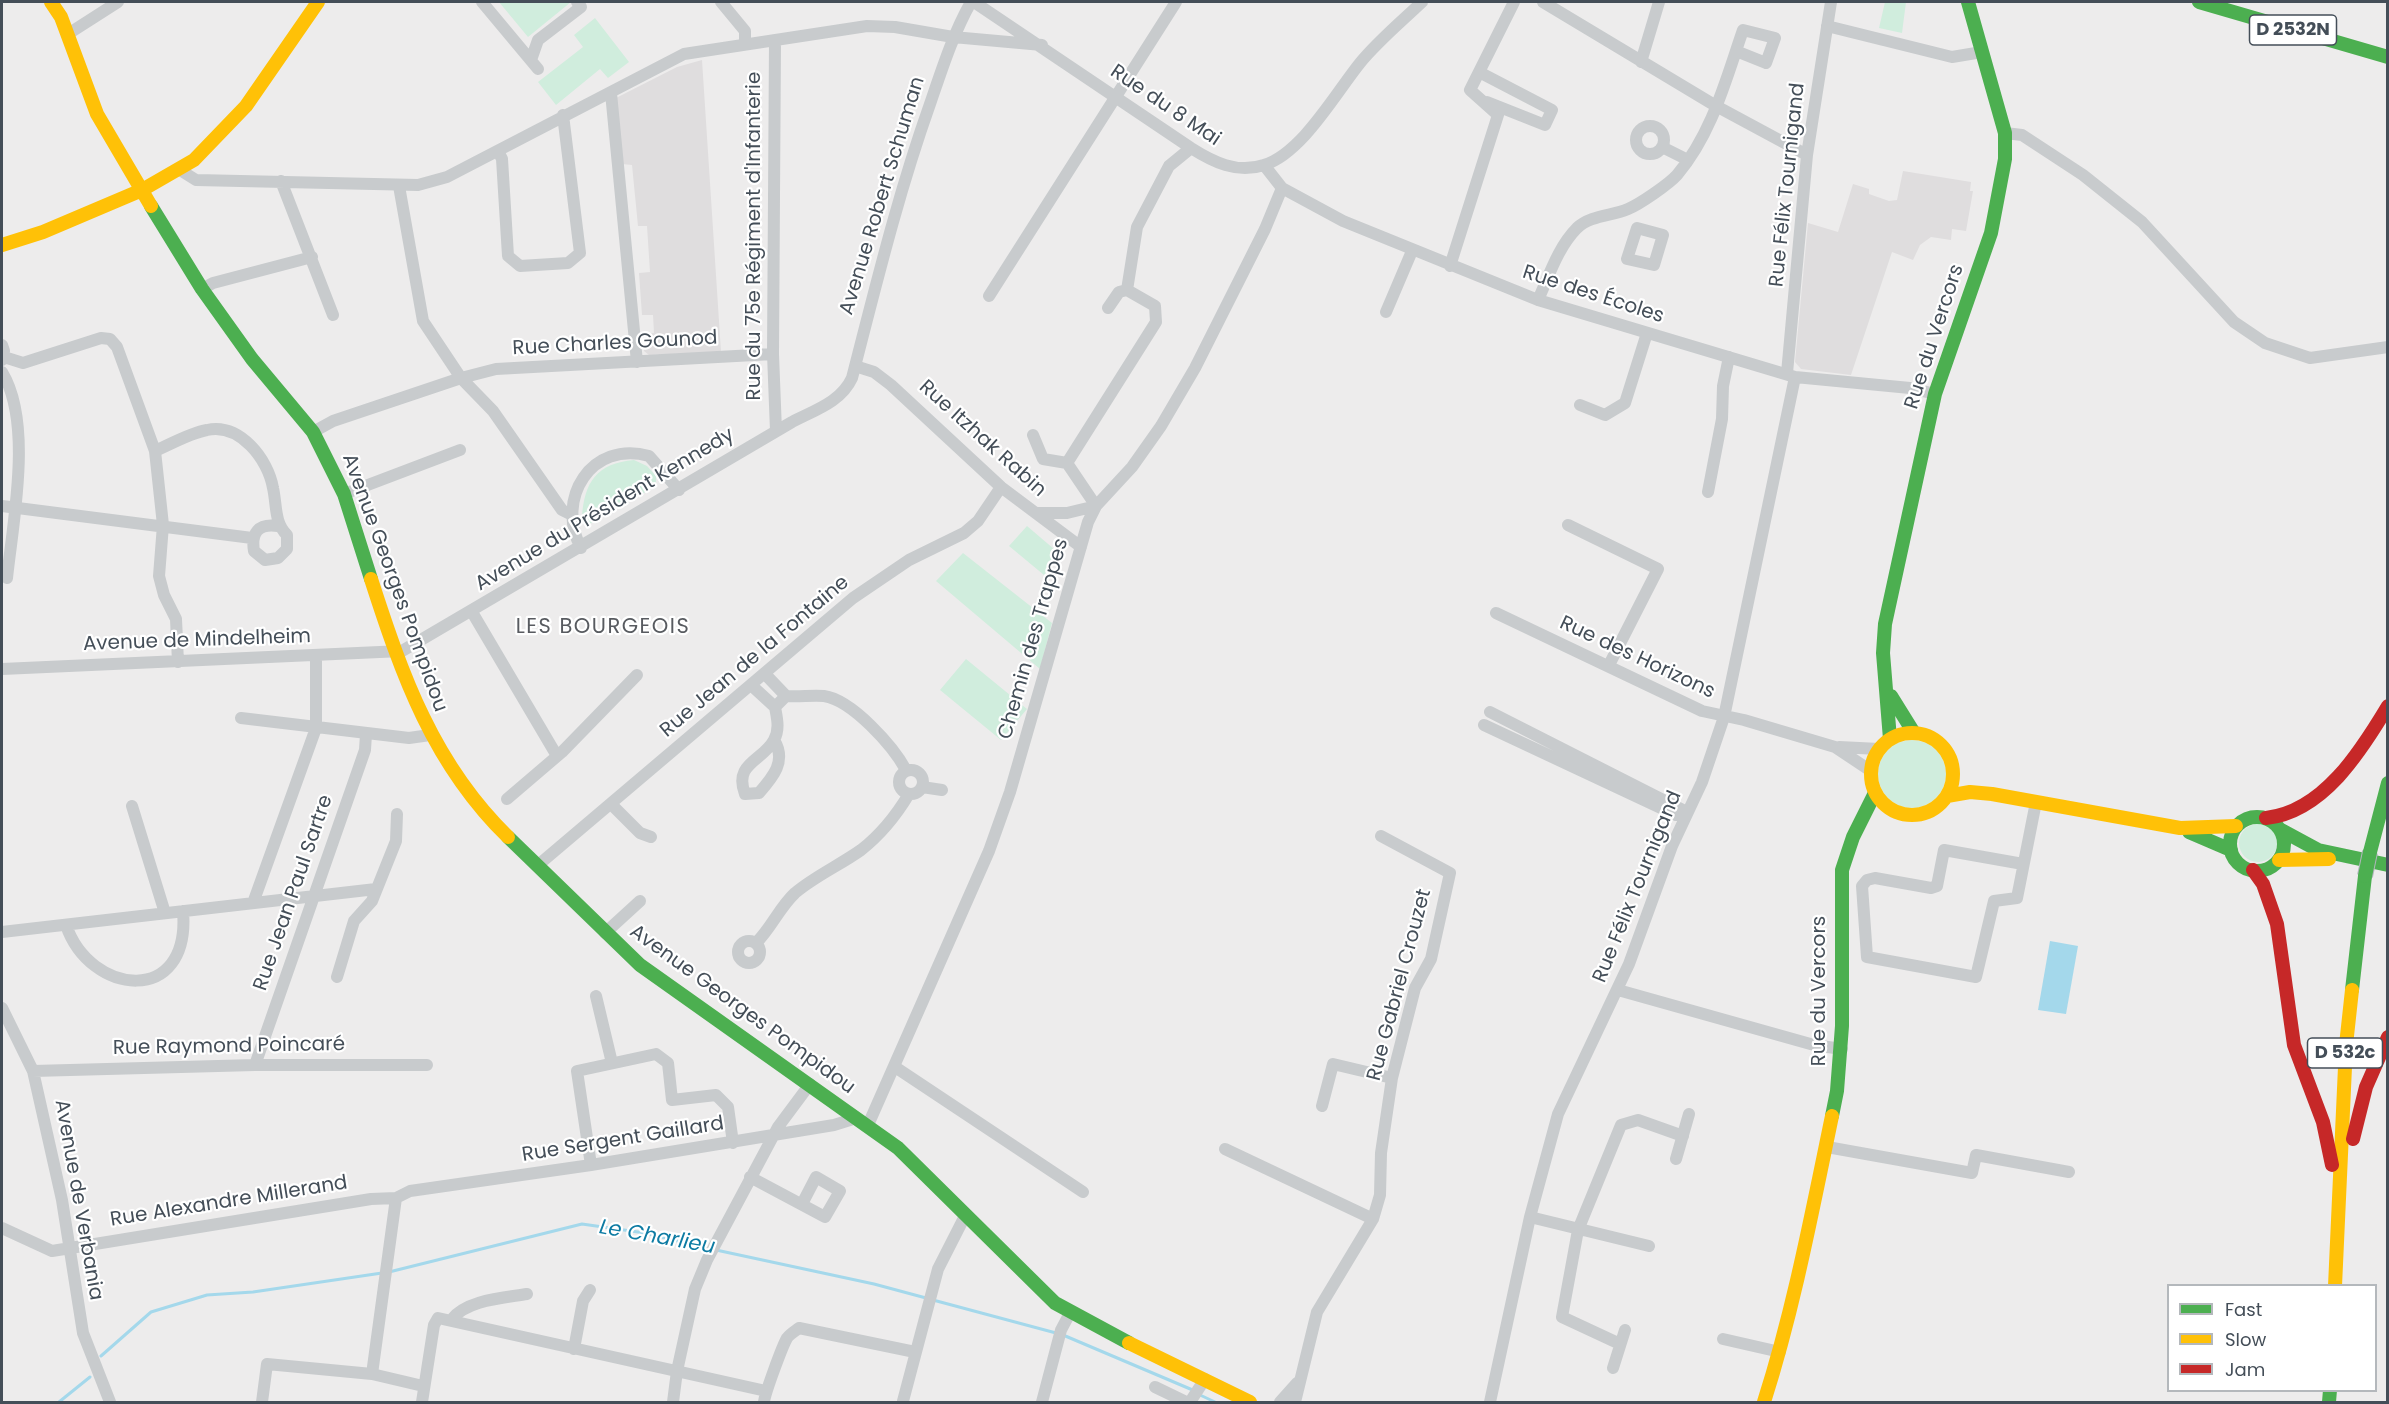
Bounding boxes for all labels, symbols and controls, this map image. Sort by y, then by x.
road number: D 2532N [2250,15,2336,45]
street label: Rue du 8 Mai [1105,60,1225,152]
street label: Rue du 75e Régiment d'Infanterie [743,72,767,400]
street label: Avenue Robert Schuman [835,74,931,318]
street label: Rue Félix Tournigand [1765,82,1811,288]
street label: Rue des Écoles [1519,261,1667,329]
street label: Rue du Vercors [1900,262,1970,412]
street label: Rue Charles Gounod [512,327,718,361]
street label: Rue Itzhak Rabin [913,376,1051,502]
street label: Avenue du Président Kennedy [471,423,739,597]
street label: Avenue Georges Pompidou [336,451,452,715]
street label: Chemin des Trappes [994,536,1074,742]
street label: Rue Jean de la Fontaine [656,571,854,743]
street label: Rue des Horizons [1556,612,1718,704]
district label: LES BOURGEOIS [516,615,690,641]
street label: Avenue de Mindelheim [83,625,311,657]
street label: Rue Félix Tournigand [1588,788,1688,986]
street label: Rue Jean Paul Sartre [249,792,339,994]
street label: Rue Gabriel Crouzet [1363,886,1437,1084]
street label: Rue du Vercors [1808,916,1832,1066]
street label: Avenue Georges Pompidou [625,920,859,1100]
street label: Rue Raymond Poincaré [113,1033,345,1061]
road number: D 532c [2308,1038,2382,1068]
street label: Avenue de Verbania [49,1098,107,1302]
street label: Rue Sergent Gaillard [520,1112,726,1168]
street label: Rue Alexandre Millerand [109,1171,349,1233]
water label: Le Charlieu [597,1215,717,1261]
legend [2167,1284,2377,1392]
text: Fast [2225,1297,2262,1322]
text: Slow [2225,1327,2266,1352]
text: Jam [2225,1357,2265,1382]

